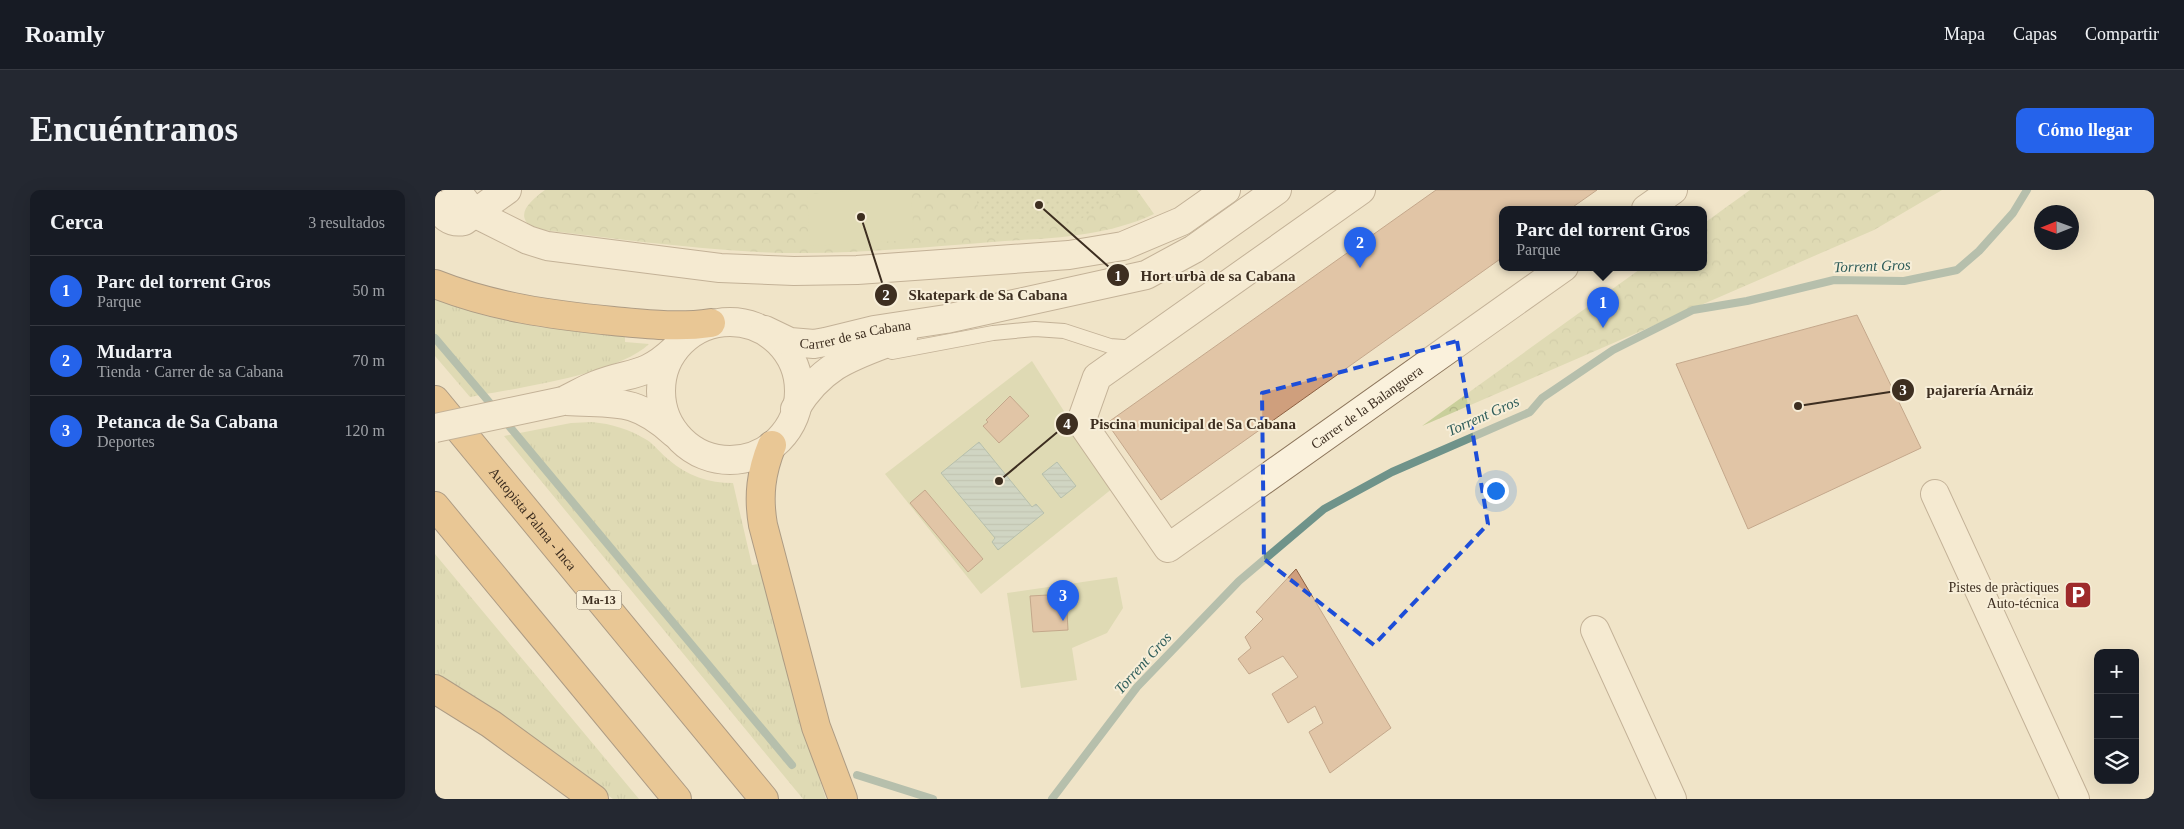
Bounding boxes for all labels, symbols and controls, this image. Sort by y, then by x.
text: Roamly [25,21,105,47]
text: Mapa [1944,24,1985,44]
text: Capas [2013,24,2057,44]
text: Compartir [2085,24,2159,44]
button: Cómo llegar [2016,108,2154,153]
text: Encuéntranos [30,110,238,149]
north arrow [2034,205,2079,250]
popup [1499,206,1707,271]
text: Cerca [50,210,103,234]
text: 3 resultados [308,214,385,231]
text: Parc del torrent Gros [1516,219,1690,240]
pin: 2 [1344,227,1376,268]
text: Parque [1516,241,1561,258]
water label: Torrent Gros [1833,257,1911,275]
callout: Hort urbà de sa Cabana [1105,260,1305,290]
text: 1 [1114,268,1122,284]
text: Hort urbà de sa Cabana [1140,268,1296,284]
text: Parc del torrent Gros [97,271,271,292]
callout: Skatepark de Sa Cabana [873,280,1077,310]
text: 1 [62,282,70,299]
text: 50 m [353,282,385,299]
text: 2 [882,287,890,303]
text: Skatepark de Sa Cabana [909,287,1068,303]
pin: 1 [1587,287,1619,328]
text: Parque [97,293,141,310]
street label: Carrer de sa Cabana [799,317,913,352]
text: Mudarra [97,341,172,362]
text: 2 [62,352,70,369]
text: 70 m [353,352,385,369]
street label: Carrer de la Balanguera [1308,362,1426,452]
text: Tienda · Carrer de sa Cabana [97,363,283,380]
callout: pajarería Arnáiz [1891,375,2043,405]
text: 3 [1899,382,1907,398]
text: pajarería Arnáiz [1927,382,2034,398]
water label: Torrent Gros [1445,393,1522,439]
callout: Piscina municipal de Sa Cabana [1055,409,1306,439]
text: Petanca de Sa Cabana [97,411,278,432]
text: 4 [1063,416,1071,432]
text: Piscina municipal de Sa Cabana [1090,416,1296,432]
text: 3 [62,422,70,439]
text: 120 m [345,422,385,439]
text: Deportes [97,433,155,450]
street label: Autopista Palma - Inca [486,465,580,574]
your location [1483,478,1509,504]
pin: 3 [1047,580,1079,621]
place label: Pistes de pràctiques Auto-técnica [1949,580,2060,611]
parking icon: Pistes de pràctiques Auto-técnica [2063,580,2093,610]
road number: Ma-13 [577,590,621,610]
water label: Torrent Gros [1111,629,1175,697]
map controls [2094,649,2139,784]
button: + [2094,649,2139,694]
button: − [2094,694,2139,739]
button: layers [2094,739,2139,784]

